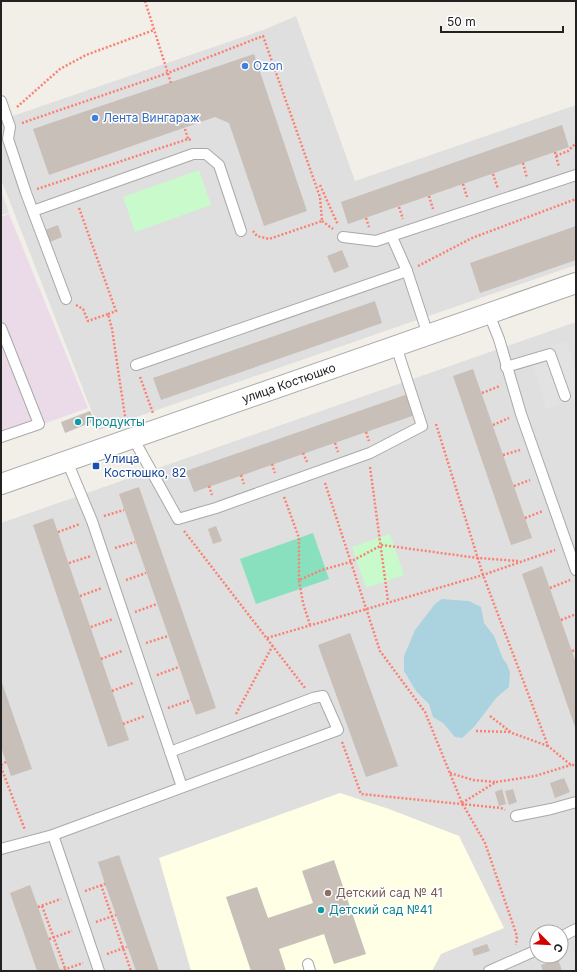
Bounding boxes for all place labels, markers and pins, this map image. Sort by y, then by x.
place label: Ozon [253,58,283,73]
marker: Ozon [240,61,250,71]
place label: Лента Вингараж [103,110,200,125]
marker: Лента Вингараж [90,113,100,123]
place label: Продукты [86,414,145,429]
marker: Продукты [73,417,83,427]
place label: Улица Костюшко, 82 [104,451,186,480]
marker: Улица Костюшко, 82 [91,461,101,471]
place label: Детский сад № 41 [336,885,443,900]
marker: Детский сад № 41 [323,888,333,898]
place label: Детский сад №41 [329,902,432,917]
marker: Детский сад №41 [316,905,326,915]

